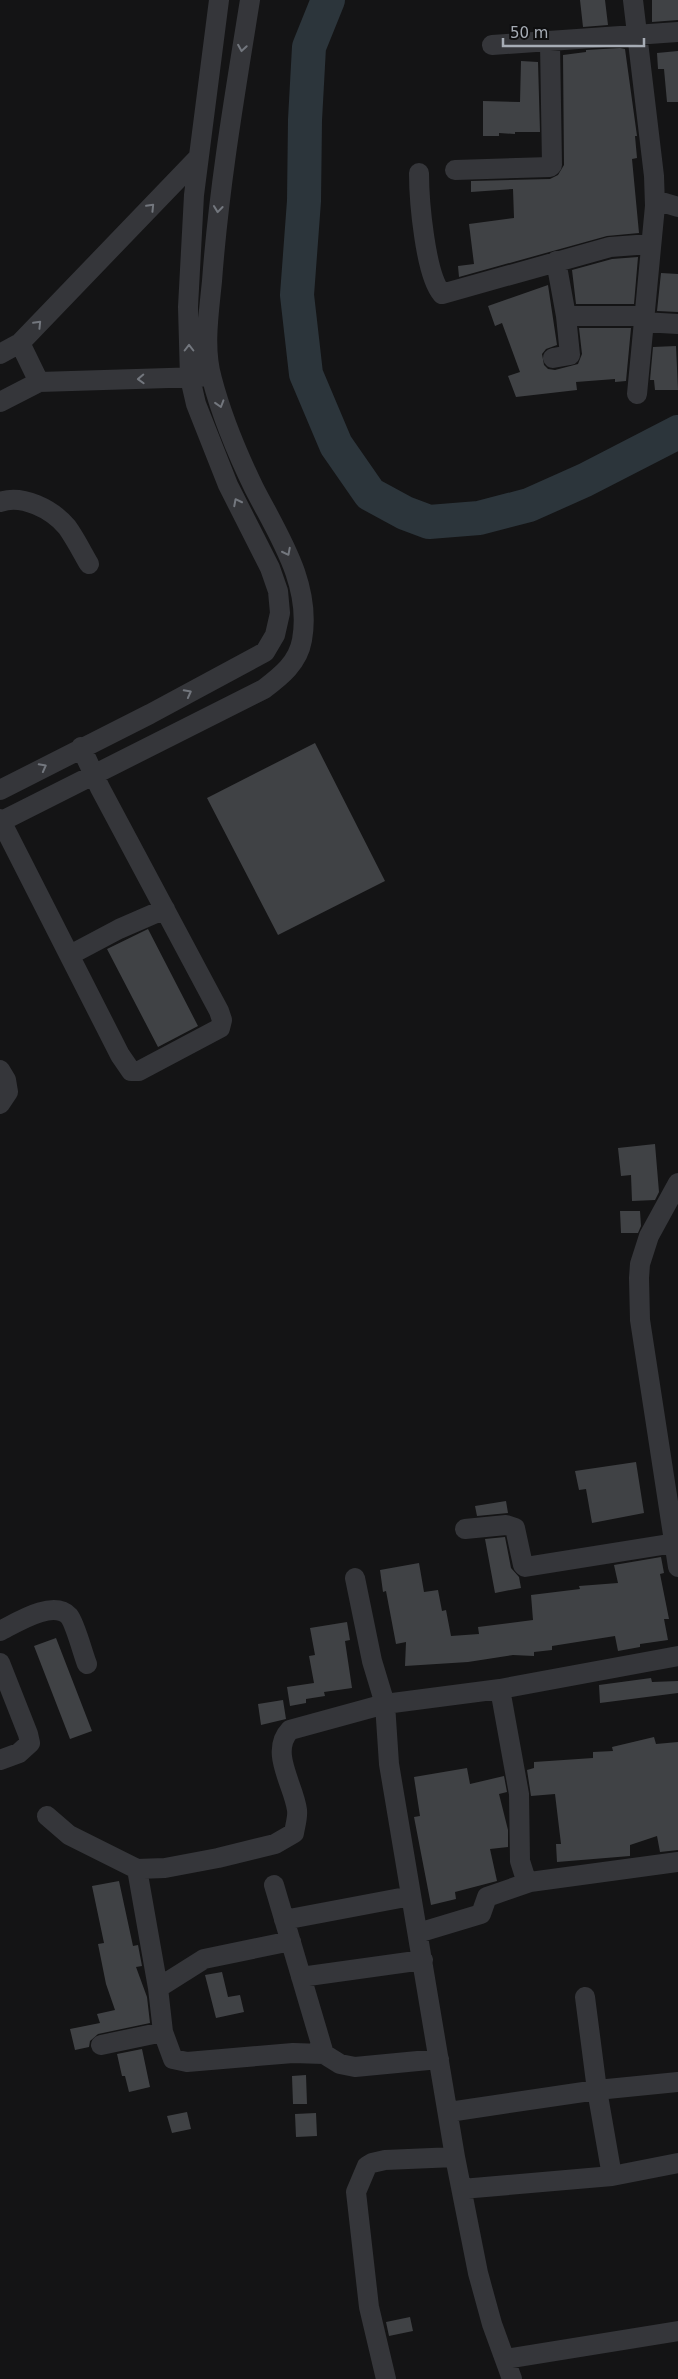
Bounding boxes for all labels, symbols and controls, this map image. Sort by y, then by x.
scale bar [503,15,644,47]
text: 50 m [510,24,548,42]
one-way arrow [237,44,248,52]
one-way arrow [145,204,154,213]
one-way arrow [213,205,224,213]
one-way arrow [32,321,41,330]
one-way arrow [184,344,194,352]
one-way arrow [137,374,144,384]
one-way arrow [214,400,224,408]
one-way arrow [232,498,243,507]
one-way arrow [281,547,291,556]
one-way arrow [182,690,191,700]
one-way arrow [38,763,47,773]

